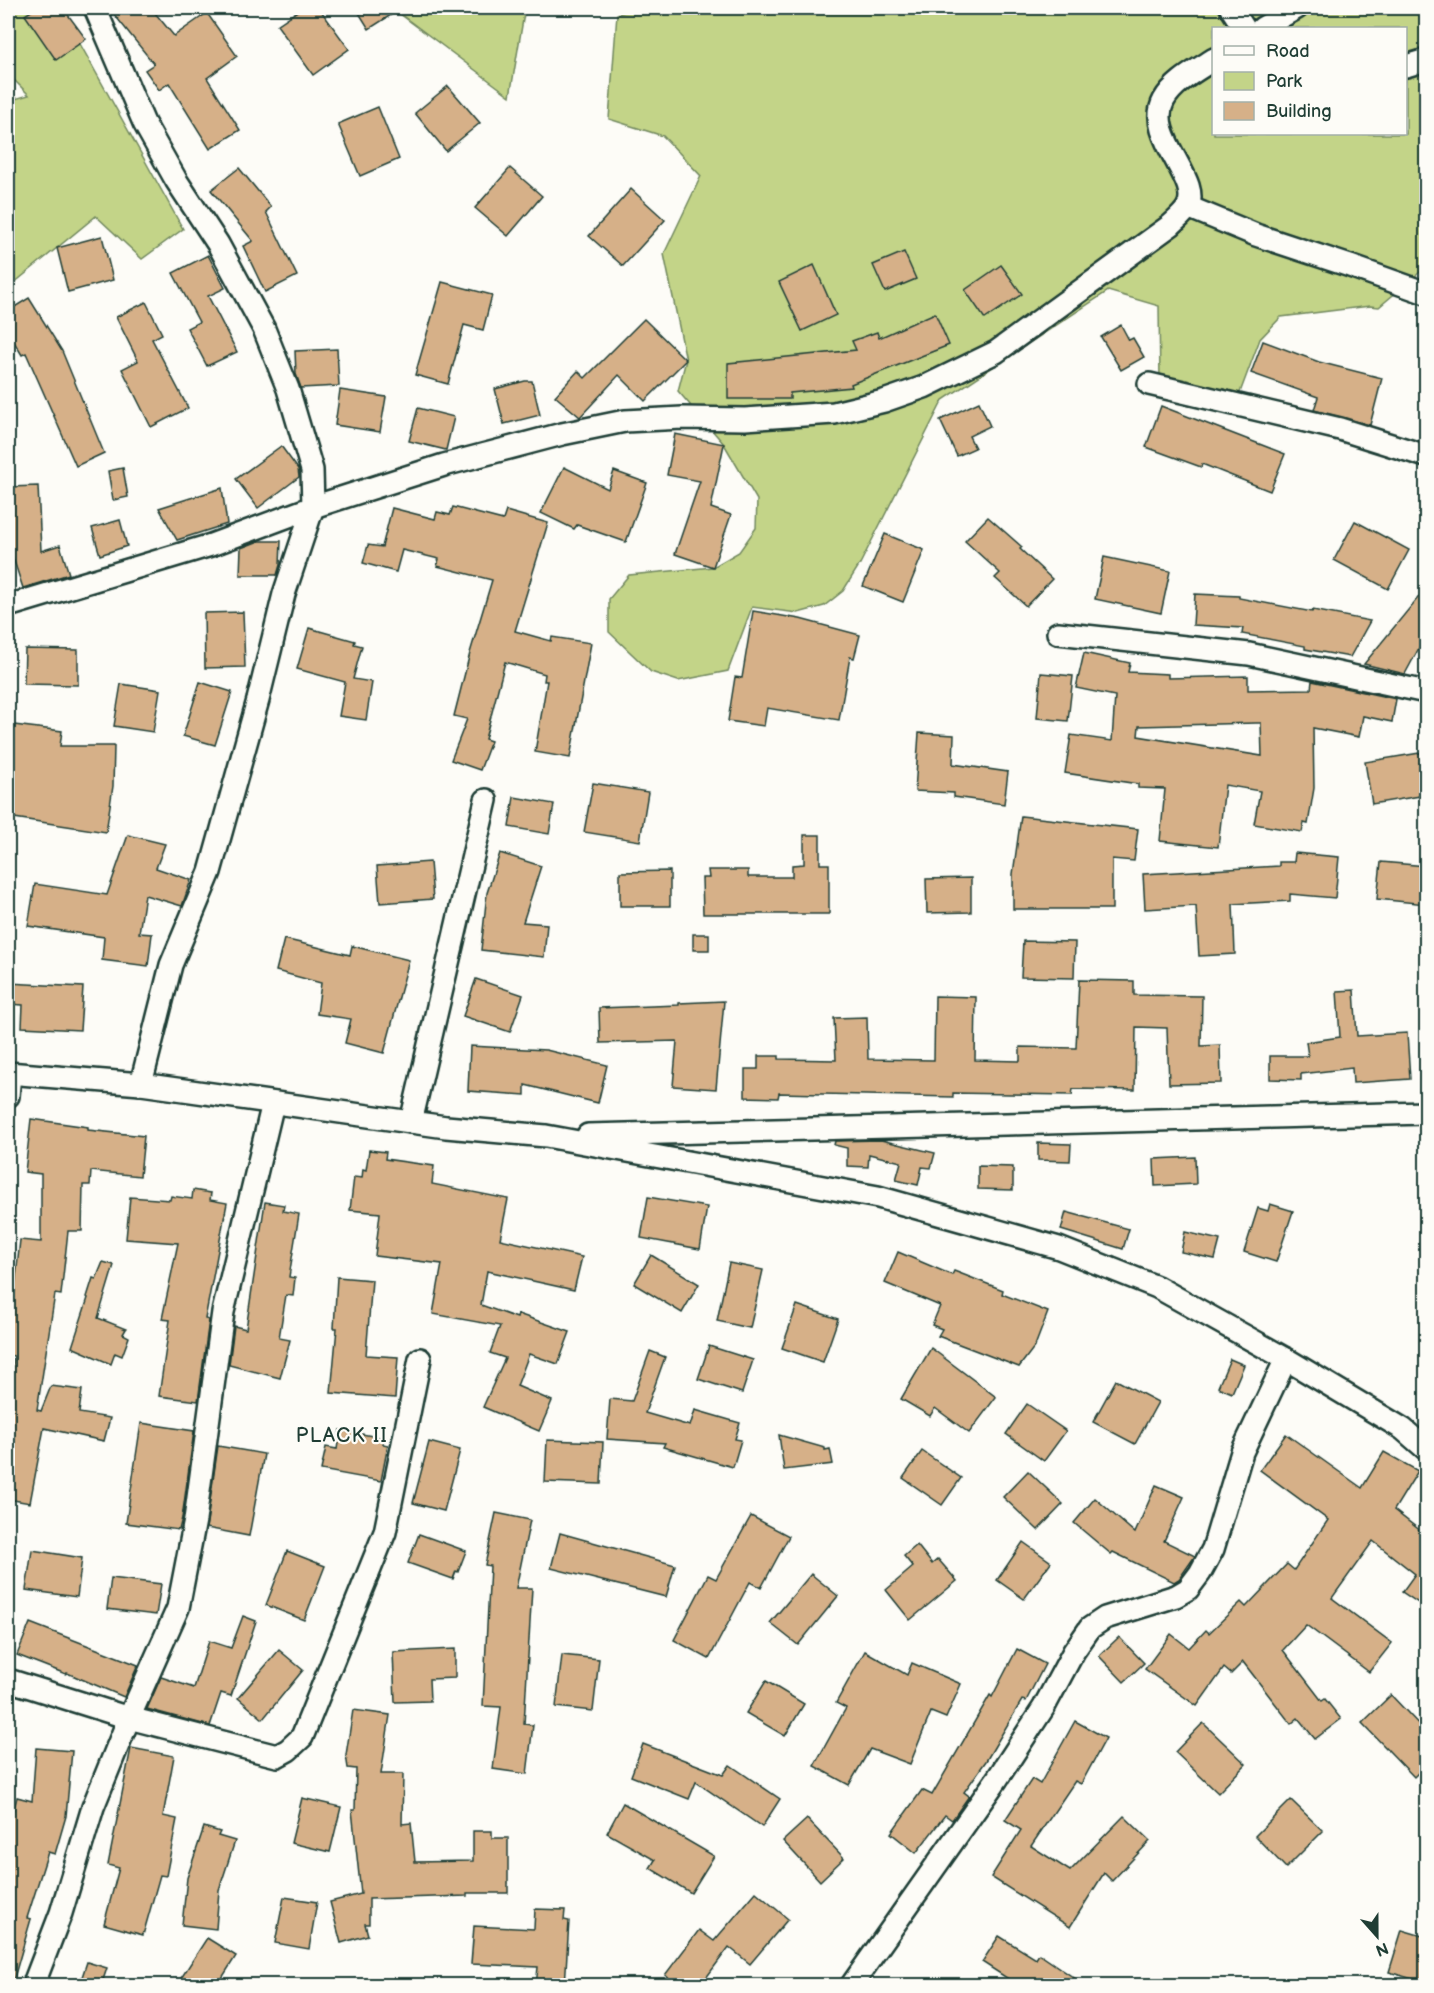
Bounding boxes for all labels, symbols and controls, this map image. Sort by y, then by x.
legend [1212,27,1407,135]
text: Road [1266,41,1310,62]
text: Park [1266,71,1302,92]
text: Building [1266,101,1332,122]
district label: PLACK II [296,1424,388,1448]
north arrow [1347,1906,1407,1966]
text: N [1373,1938,1391,1960]

